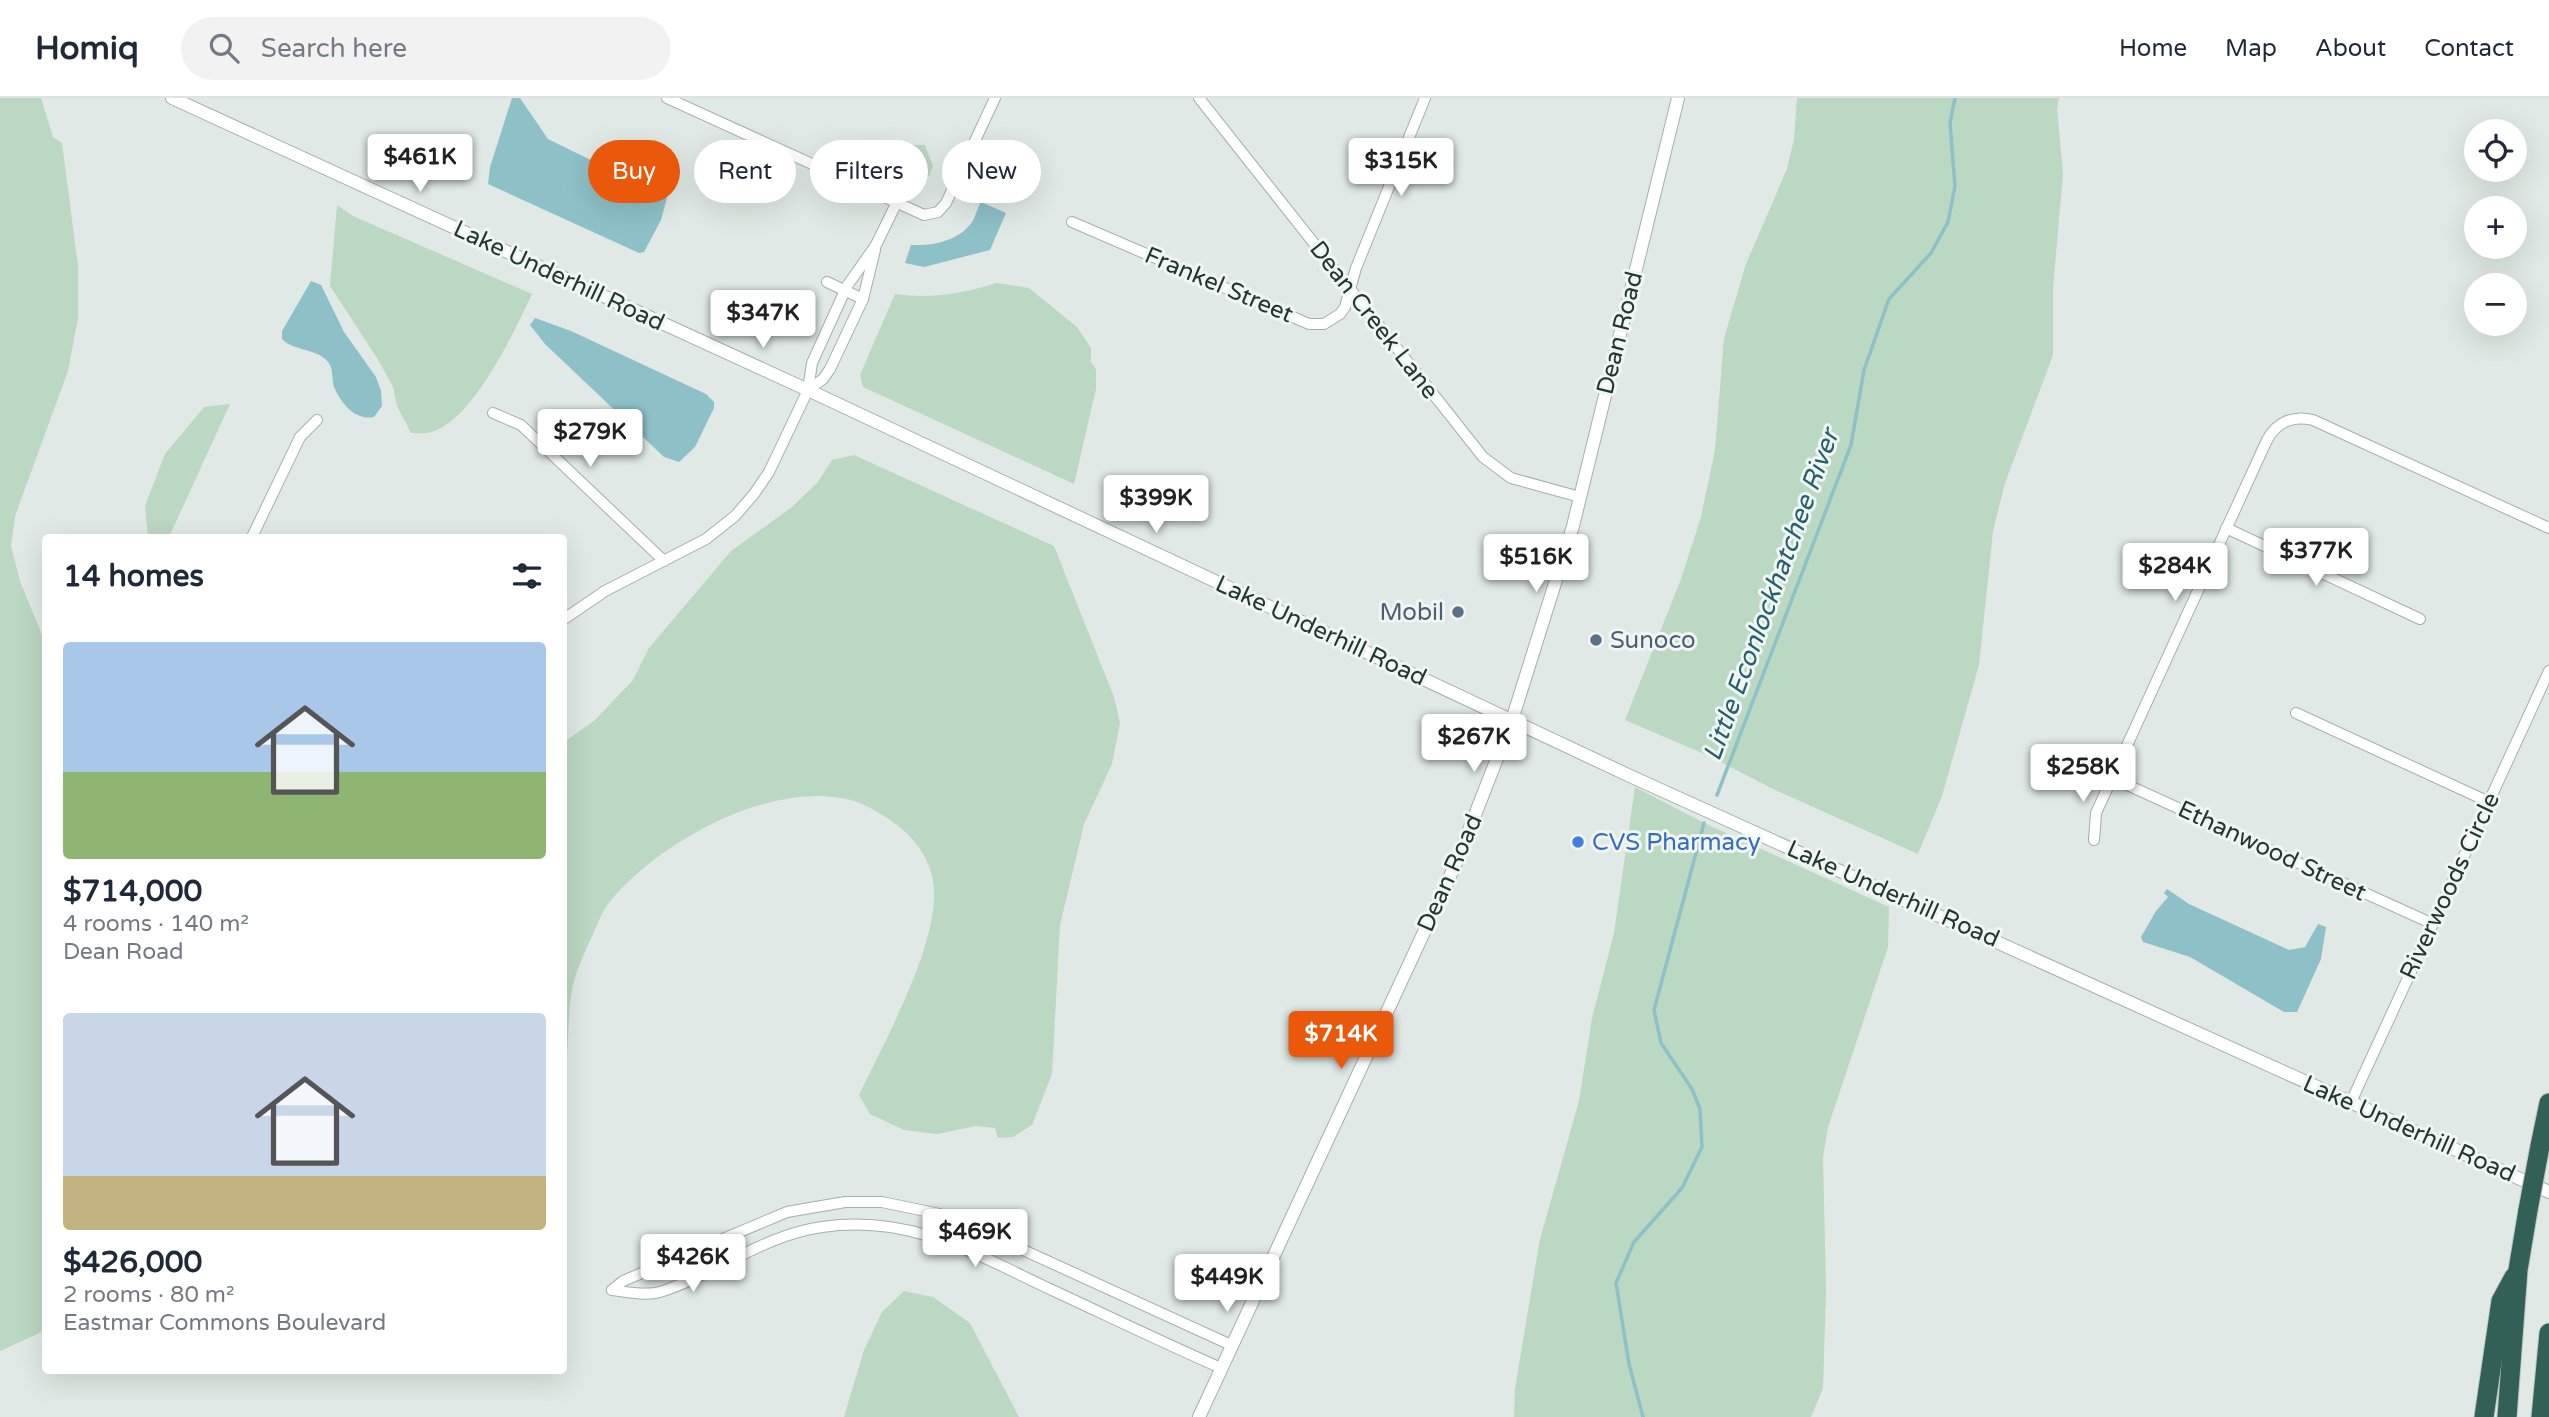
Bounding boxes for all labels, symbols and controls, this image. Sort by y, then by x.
search box [181,17,671,80]
text: Homiq [35,29,139,68]
icon: search [205,29,243,67]
text: Search here [261,33,407,64]
text: Home [2119,34,2187,63]
text: Map [2225,34,2277,63]
text: About [2315,34,2386,63]
text: Contact [2424,34,2514,63]
map controls [2464,119,2527,336]
button: locate [2464,119,2527,182]
pin: $461K [371,134,469,194]
pin: $315K [1352,139,1450,198]
chip: Buy [588,140,680,203]
chip: Rent [694,140,796,203]
chip: Filters [810,140,928,203]
chip: New [942,140,1041,203]
text: $461K [384,143,456,171]
text: $315K [1365,147,1437,175]
button: + [2464,196,2527,259]
street label: Lake Underhill Road [449,214,669,338]
street label: Dean Creek Lane [1303,235,1445,405]
street label: Frankel Street [1140,241,1298,329]
street label: Dean Road [1591,268,1649,398]
button: − [2464,273,2527,336]
pin: $347K [714,290,812,350]
text: $347K [727,299,799,327]
pin: $279K [541,410,639,469]
text: $279K [554,418,626,446]
water label: Little Econlockhatchee River [1697,422,1846,765]
pin: $399K [1107,476,1205,535]
text: $399K [1120,484,1192,512]
pin: $377K [2267,528,2365,588]
pin: $516K [1487,534,1585,594]
text: $377K [2280,537,2352,565]
text: $516K [1500,543,1572,571]
pin: $284K [2126,544,2224,603]
text: $284K [2139,552,2211,580]
icon: filters [508,557,546,595]
text: 14 homes [63,558,204,595]
street label: Lake Underhill Road [1211,569,1431,693]
place label: Mobil [1379,598,1444,627]
marker: Mobil [1450,604,1466,620]
place label: Sunoco [1610,626,1696,655]
marker: Sunoco [1588,632,1604,648]
icon: home [242,687,368,813]
pin: $267K [1425,714,1523,774]
text: $267K [1438,723,1510,751]
pin: $258K [2034,744,2132,804]
text: $258K [2047,753,2119,781]
street label: Riverwoods Circle [2394,788,2506,984]
street label: Ethanwood Street [2173,795,2371,907]
street label: Dean Road [1411,810,1489,936]
place label: CVS Pharmacy [1592,828,1761,857]
marker: CVS Pharmacy [1570,834,1586,850]
street label: Lake Underhill Road [1782,834,2004,954]
text: $714,000 [63,873,202,910]
text: 4 rooms · 140 m² [63,910,249,938]
text: Dean Road [63,938,184,966]
pin: $714K [1292,1012,1390,1071]
text: $714K [1305,1020,1377,1048]
icon: home [242,1058,368,1184]
street label: Lake Underhill Road [2298,1069,2520,1189]
pin: $469K [926,1210,1024,1269]
text: $469K [939,1218,1011,1246]
pin: $426K [644,1234,742,1294]
text: $426K [657,1243,729,1271]
text: $426,000 [63,1244,202,1281]
pin: $449K [1178,1254,1276,1314]
text: $449K [1191,1263,1263,1291]
text: 2 rooms · 80 m² [63,1281,234,1309]
text: Eastmar Commons Boulevard [63,1309,386,1337]

